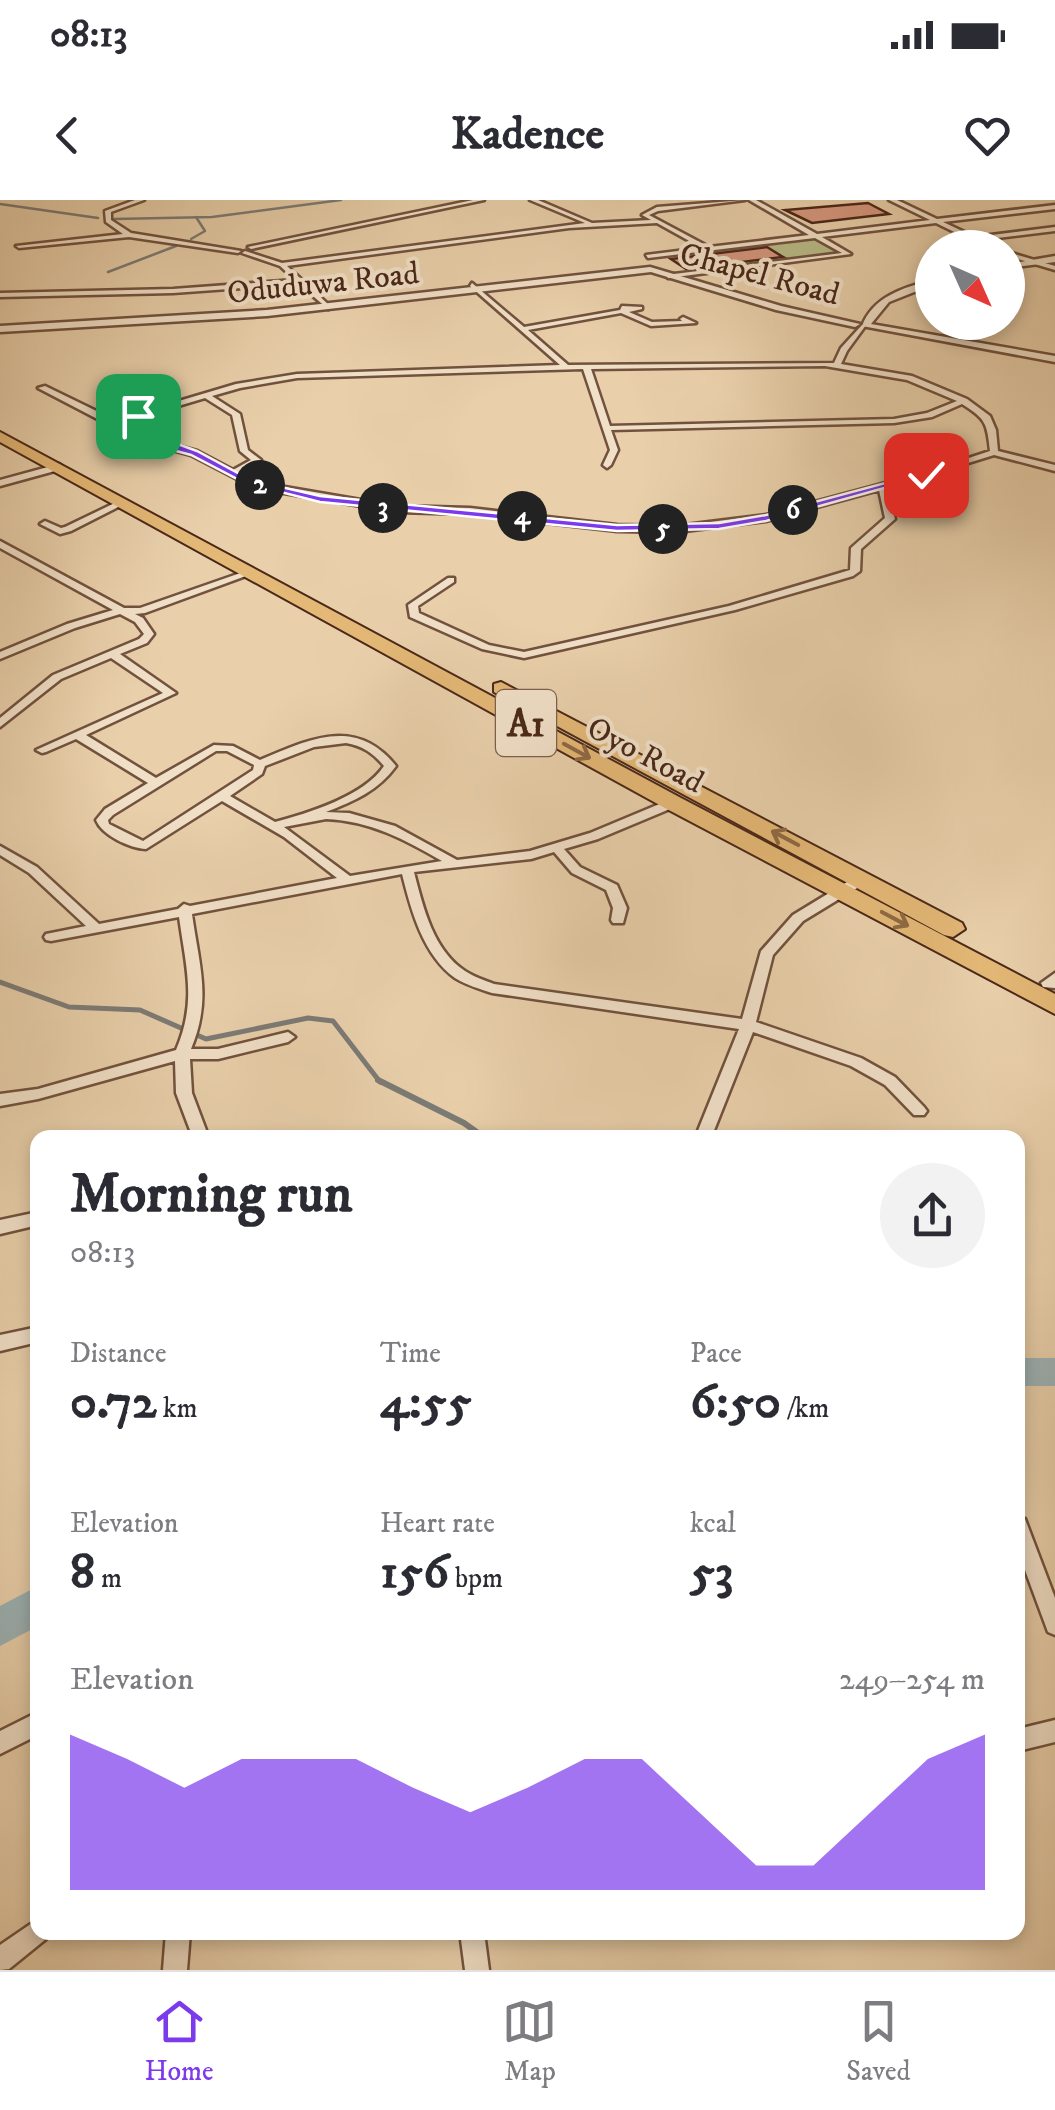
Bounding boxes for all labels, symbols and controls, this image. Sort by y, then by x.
text: 08:13 [50,11,128,59]
text: Kadence [451,107,604,163]
icon: back [40,108,95,163]
icon: heart [960,108,1015,163]
north arrow [915,230,1025,340]
map controls [915,230,1025,340]
street label: Chapel Road [675,234,844,315]
street label: Oduduwa Road [225,254,421,314]
pin [96,374,181,459]
icon: arrive [111,389,166,444]
pin [884,433,969,518]
icon: check [899,448,954,503]
pin: 2 [235,460,285,510]
text: 2 [253,467,267,502]
pin: 3 [358,483,408,533]
pin: 6 [768,485,818,535]
text: 3 [378,490,388,525]
pin: 4 [497,491,547,541]
text: 6 [786,492,800,527]
text: 4 [514,498,530,533]
pin: 5 [638,504,688,554]
text: 5 [656,511,670,546]
road number: A1 [496,690,556,756]
street label: Oyo Road [580,708,710,803]
one-way arrow [562,741,591,761]
one-way arrow [770,828,800,847]
one-way arrow [880,910,910,929]
text: Morning run [70,1161,352,1230]
button: share [880,1163,985,1268]
text: 08:13 [70,1233,135,1273]
text: Distance [70,1336,166,1371]
text: Time [380,1336,441,1371]
text: Pace [690,1336,742,1371]
text: 0.72 [70,1371,157,1434]
text: 4:55 [380,1371,472,1434]
text: 6:50 [690,1371,781,1434]
text: km [157,1391,198,1426]
text: /km [781,1391,829,1426]
text: Elevation [70,1506,178,1541]
text: Heart rate [380,1506,495,1541]
text: kcal [690,1506,736,1541]
text: 8 [70,1541,95,1604]
text: 156 [380,1541,449,1604]
text: 53 [690,1541,734,1604]
text: m [95,1561,122,1596]
text: bpm [449,1561,503,1596]
text: Elevation [70,1660,194,1700]
text: 249–254 m [839,1660,985,1700]
tab: Home [144,1994,214,2089]
tab: Map [502,1994,557,2089]
tab: Saved [846,1994,911,2089]

